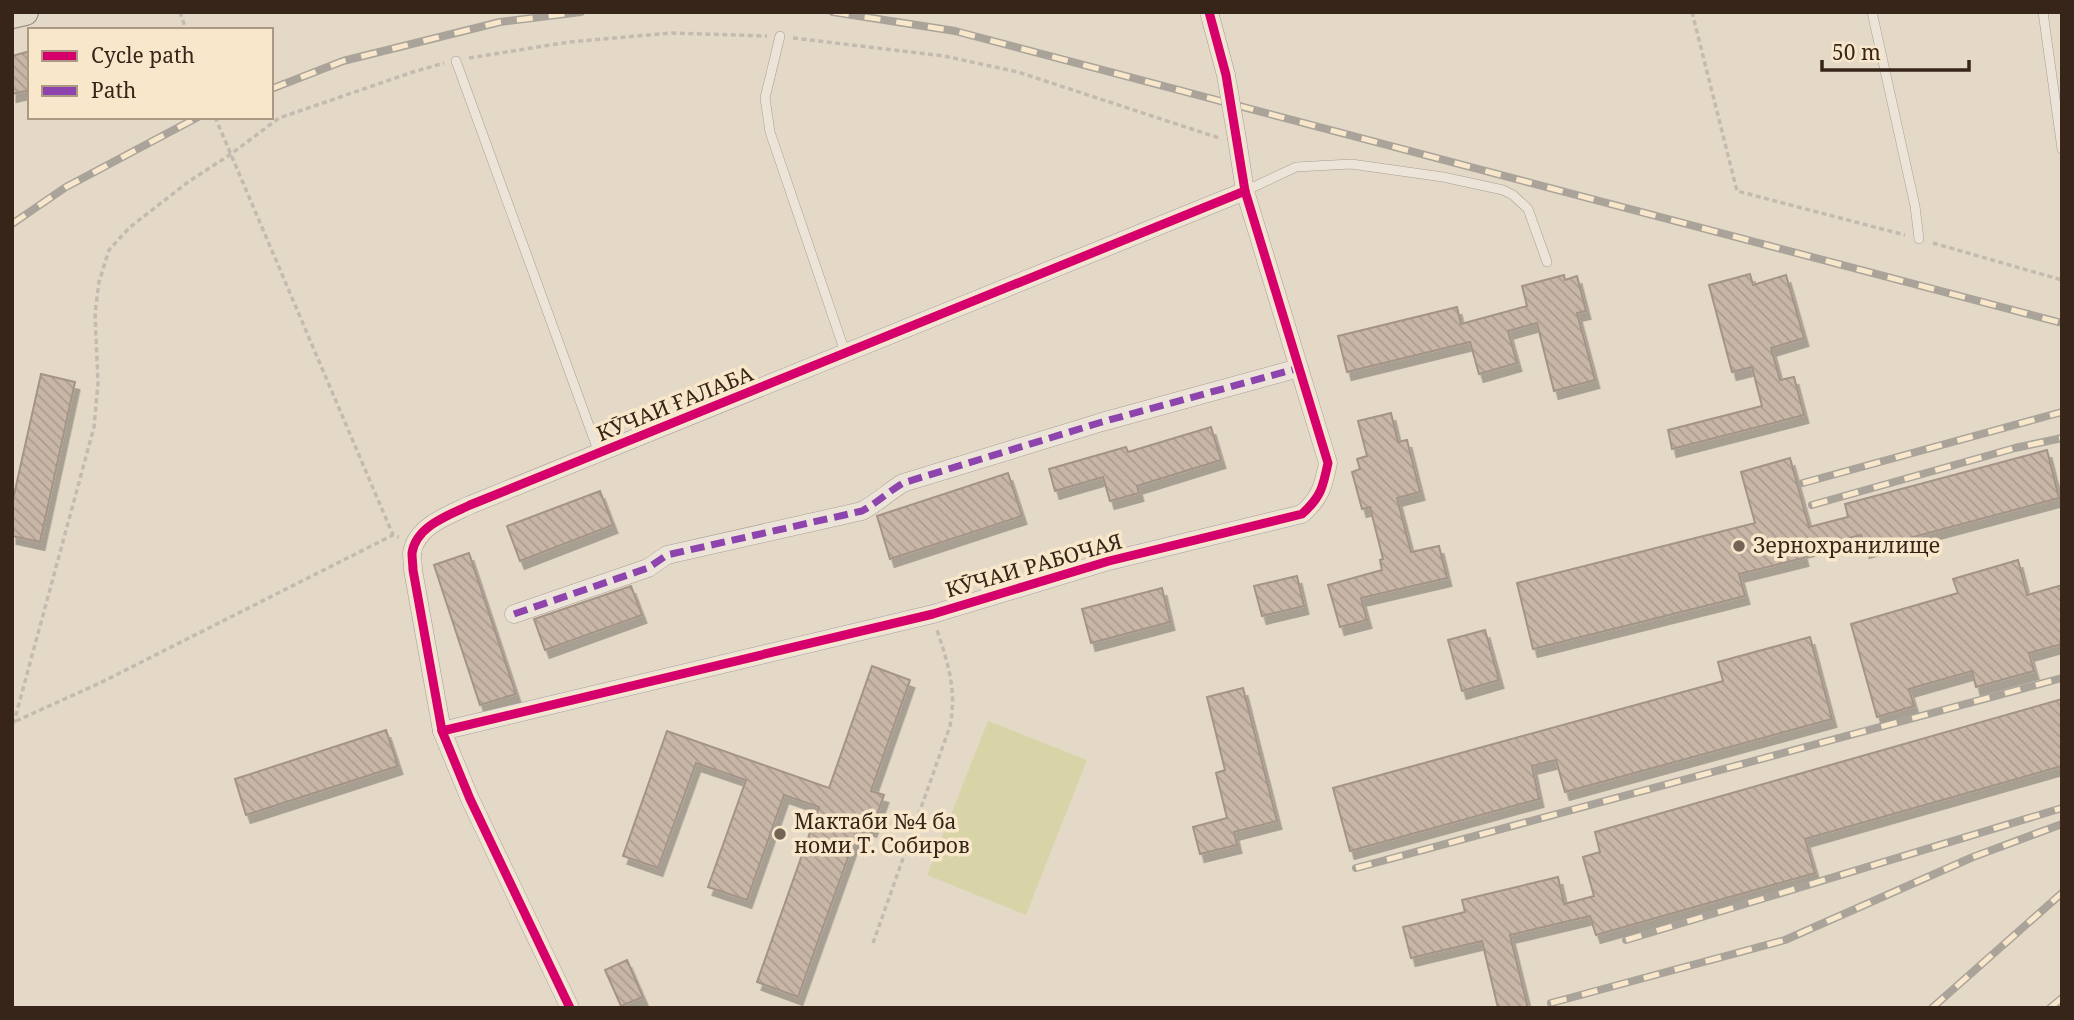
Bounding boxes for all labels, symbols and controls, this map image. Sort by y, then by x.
legend [28,28,273,119]
scale bar [1822,28,1969,72]
text: 50 m [1832,38,1881,66]
text: Cycle path [91,41,195,69]
text: Path [91,76,136,104]
street label: КӮЧАИ ҒАЛАБА [592,359,757,447]
street label: КӮЧАИ РАБОЧАЯ [942,526,1125,604]
place label: Зернохранилище [1753,531,1940,559]
marker: Зернохранилище [1731,538,1747,554]
place label: Мактаби №4 ба номи Т. Собиров [794,807,970,859]
marker: Мактаби №4 ба номи Т. Собиров [772,826,788,842]

